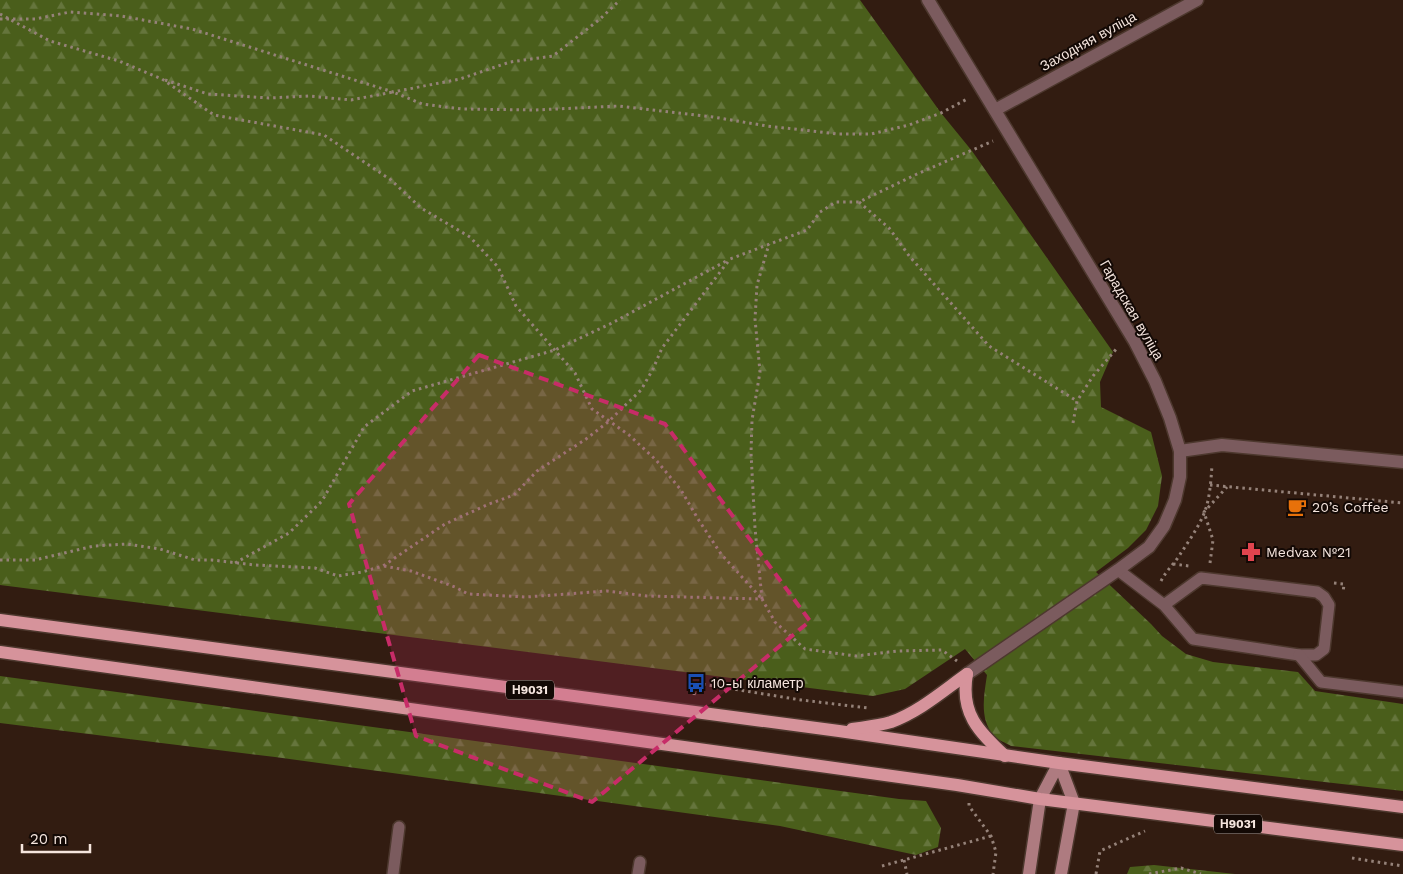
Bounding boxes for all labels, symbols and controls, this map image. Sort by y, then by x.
street label: Заходняя вуліца [1037,8,1139,74]
street label: Гарадская вуліца [1097,257,1167,363]
cafe icon: 20’s Coffee [1286,496,1308,518]
place label: 20’s Coffee [1312,499,1389,515]
pharmacy icon: Medvax №21 [1240,541,1262,563]
place label: Medvax №21 [1266,544,1351,560]
bus stop icon: 10-ы кіламетр [685,672,707,694]
place label: 10-ы кіламетр [711,675,804,691]
road number: Н9031 [506,680,554,700]
road number: Н9031 [1214,814,1262,834]
scale bar [22,822,90,854]
text: 20 m [30,830,68,848]

